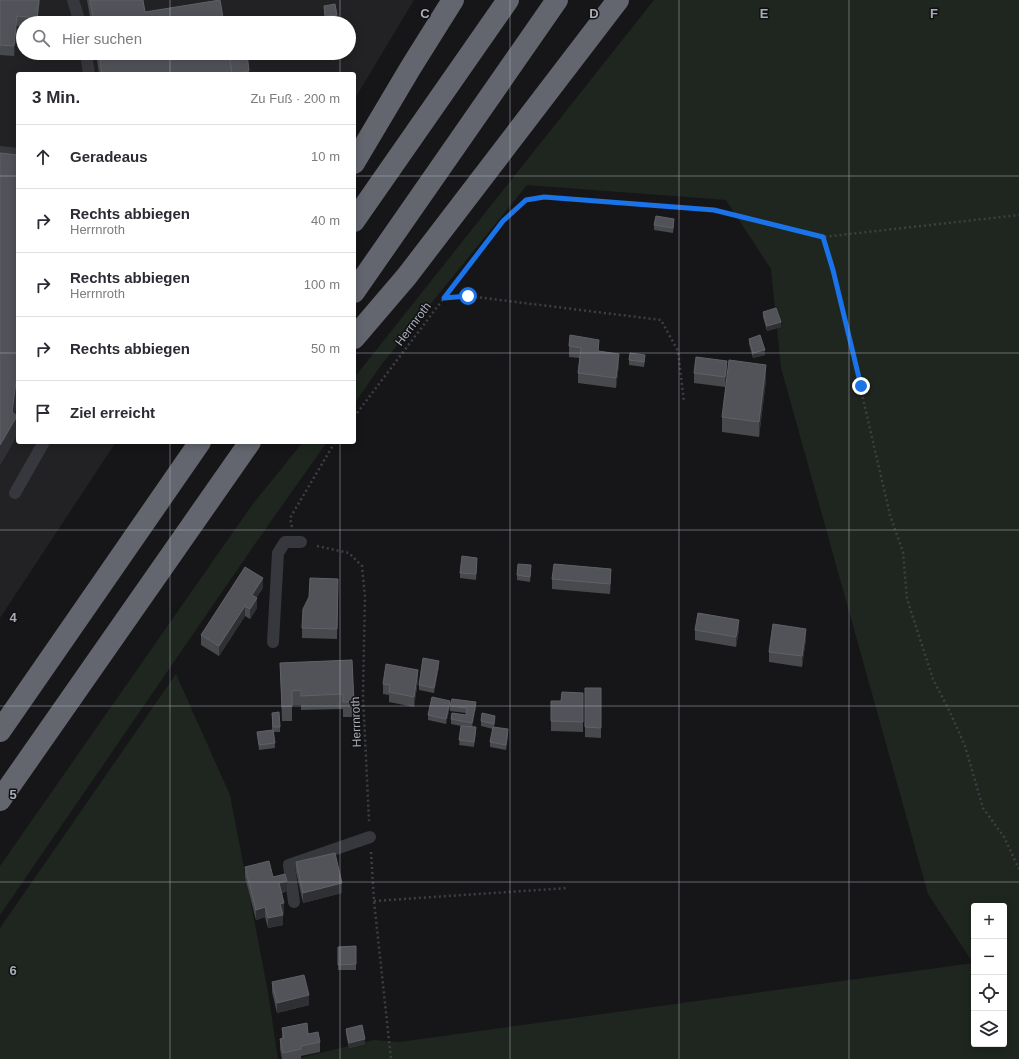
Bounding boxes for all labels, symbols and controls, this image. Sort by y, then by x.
text: C [420,6,430,21]
text: D [589,6,599,21]
text: E [760,6,769,21]
text: F [930,6,938,21]
search box [16,16,356,60]
icon: search [30,27,52,49]
text: Hier suchen [62,30,142,47]
text: 3 Min. [32,88,80,107]
text: Zu Fuß · 200 m [250,91,340,106]
icon: ahead [32,146,54,168]
text: Geradeaus [70,148,148,165]
text: 10 m [311,149,340,164]
text: Rechts abbiegen [70,205,190,222]
icon: right [32,210,54,232]
text: 40 m [311,213,340,228]
text: Herrnroth [70,222,125,237]
text: Rechts abbiegen [70,269,190,286]
icon: right [32,274,54,296]
text: 100 m [304,277,340,292]
text: Herrnroth [70,286,125,301]
route start [459,287,477,305]
street label: Herrnroth [392,300,434,348]
icon: right [32,338,54,360]
text: Rechts abbiegen [70,340,190,357]
text: 50 m [311,341,340,356]
route end [852,377,870,395]
icon: arrive [32,402,54,424]
text: Ziel erreicht [70,404,155,421]
text: 4 [9,610,17,625]
street label: Herrnroth [348,696,364,748]
text: 5 [9,787,17,802]
map controls [971,903,1007,1047]
button: + [971,903,1007,939]
button: − [971,939,1007,975]
text: 6 [9,963,17,978]
button: locate [971,975,1007,1011]
button: layers [971,1011,1007,1047]

